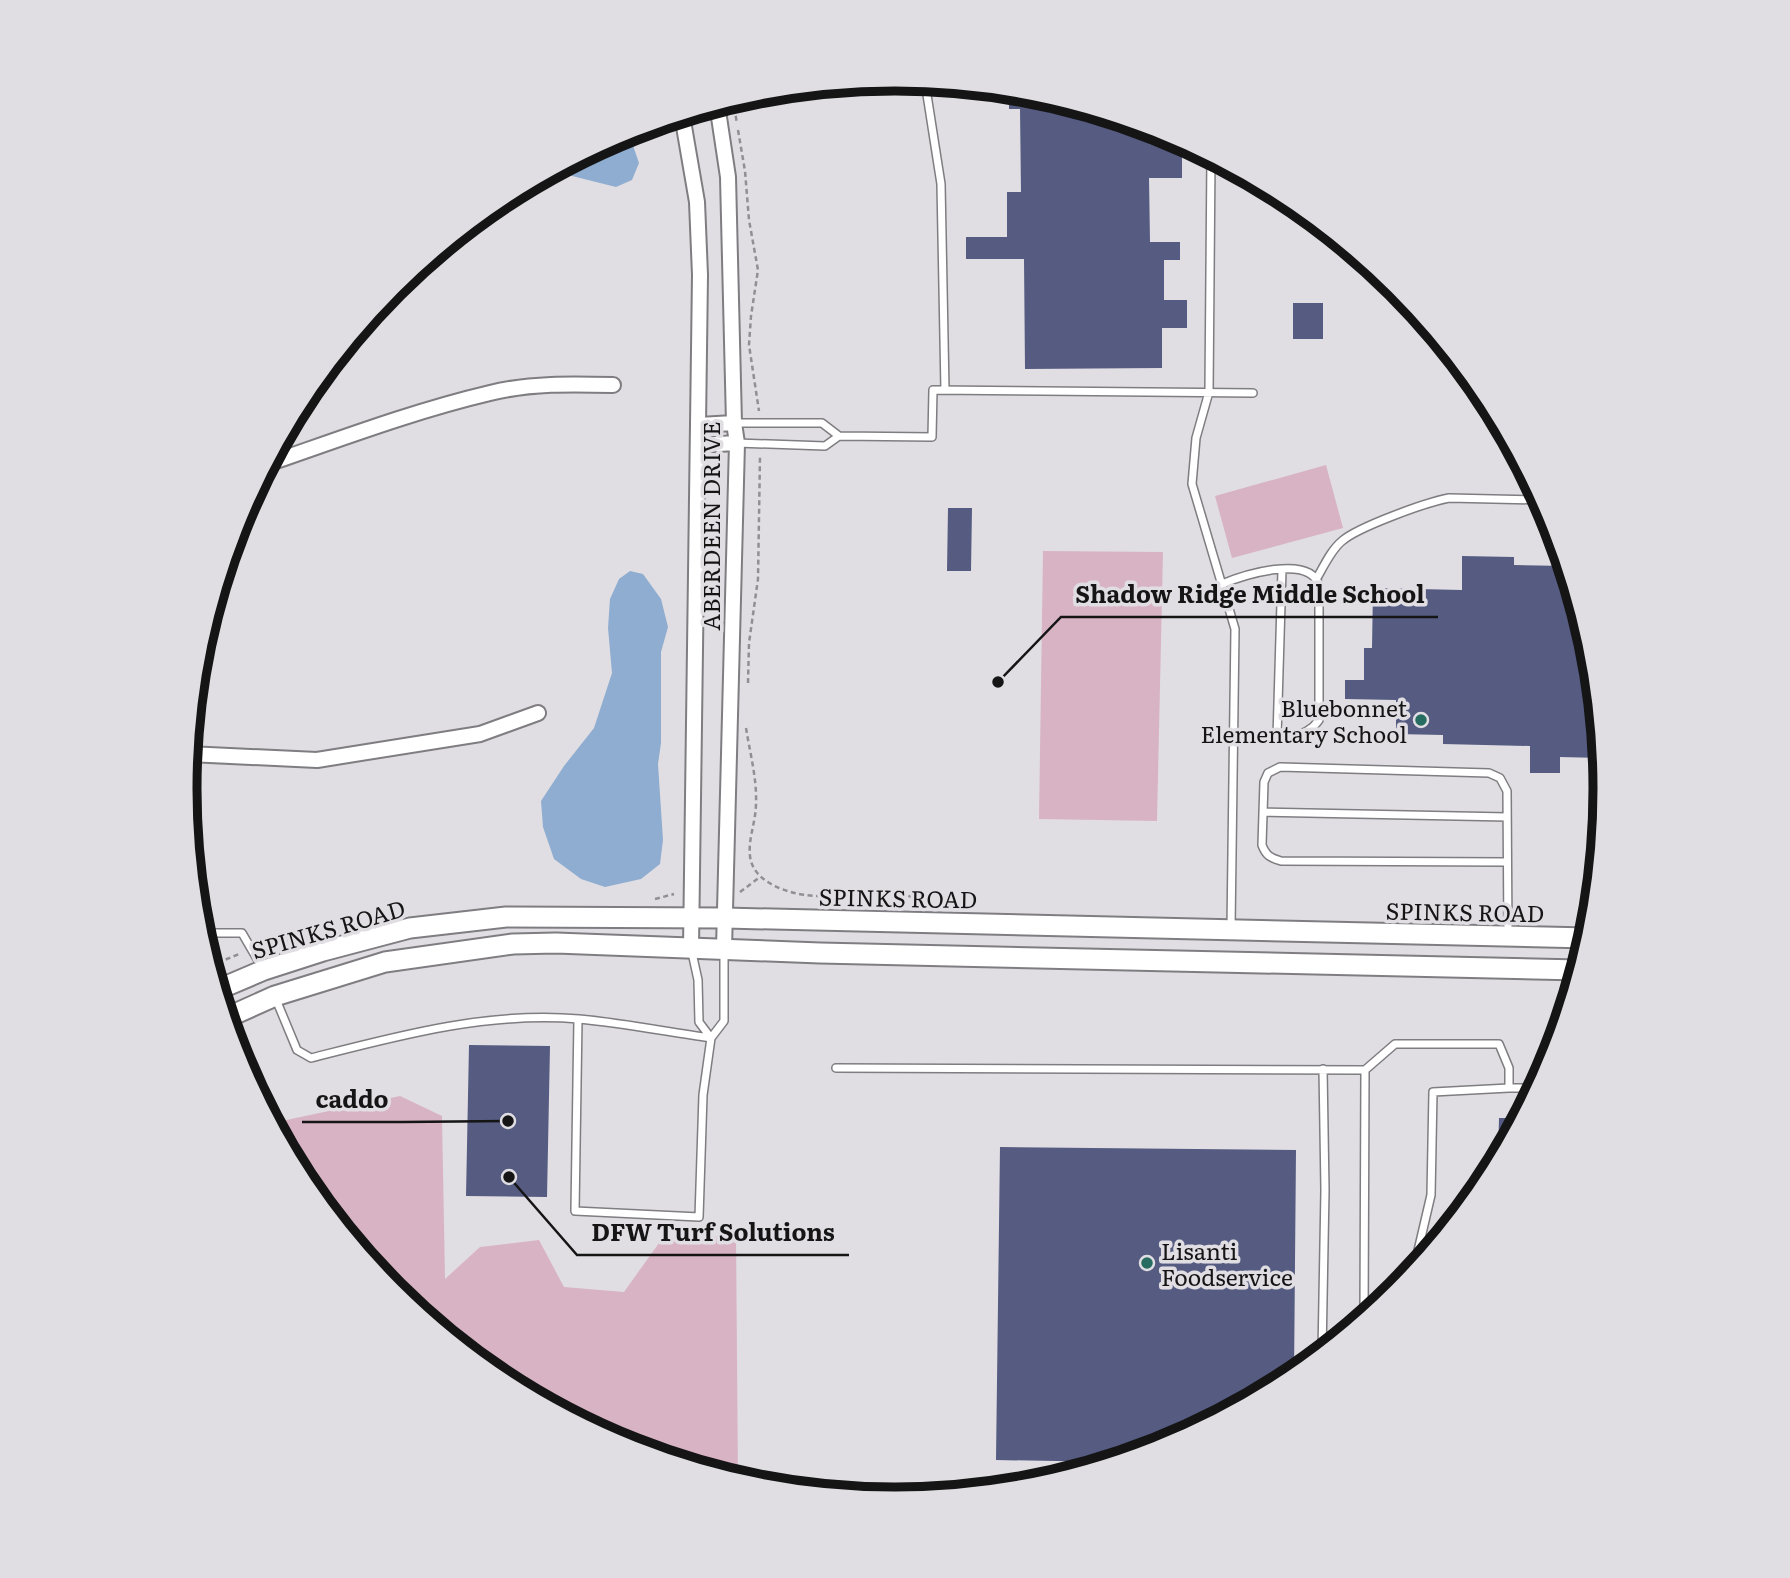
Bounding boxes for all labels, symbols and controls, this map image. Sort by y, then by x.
street label: ABERDEEN DRIVE [693,421,727,631]
callout: Shadow Ridge Middle School [1061,572,1438,617]
text: Shadow Ridge Middle School [1075,575,1425,610]
place label: Bluebonnet Elementary School [1200,690,1408,750]
marker: Bluebonnet Elementary School [1413,712,1429,728]
street label: SPINKS ROAD [818,879,978,915]
street label: SPINKS ROAD [247,890,409,966]
street label: SPINKS ROAD [1385,893,1545,929]
callout: caddo [302,1077,403,1122]
text: caddo [315,1080,389,1115]
callout: DFW Turf Solutions [577,1210,849,1255]
text: DFW Turf Solutions [591,1213,835,1248]
place label: Lisanti Foodservice [1161,1233,1293,1293]
marker: Lisanti Foodservice [1139,1255,1155,1271]

